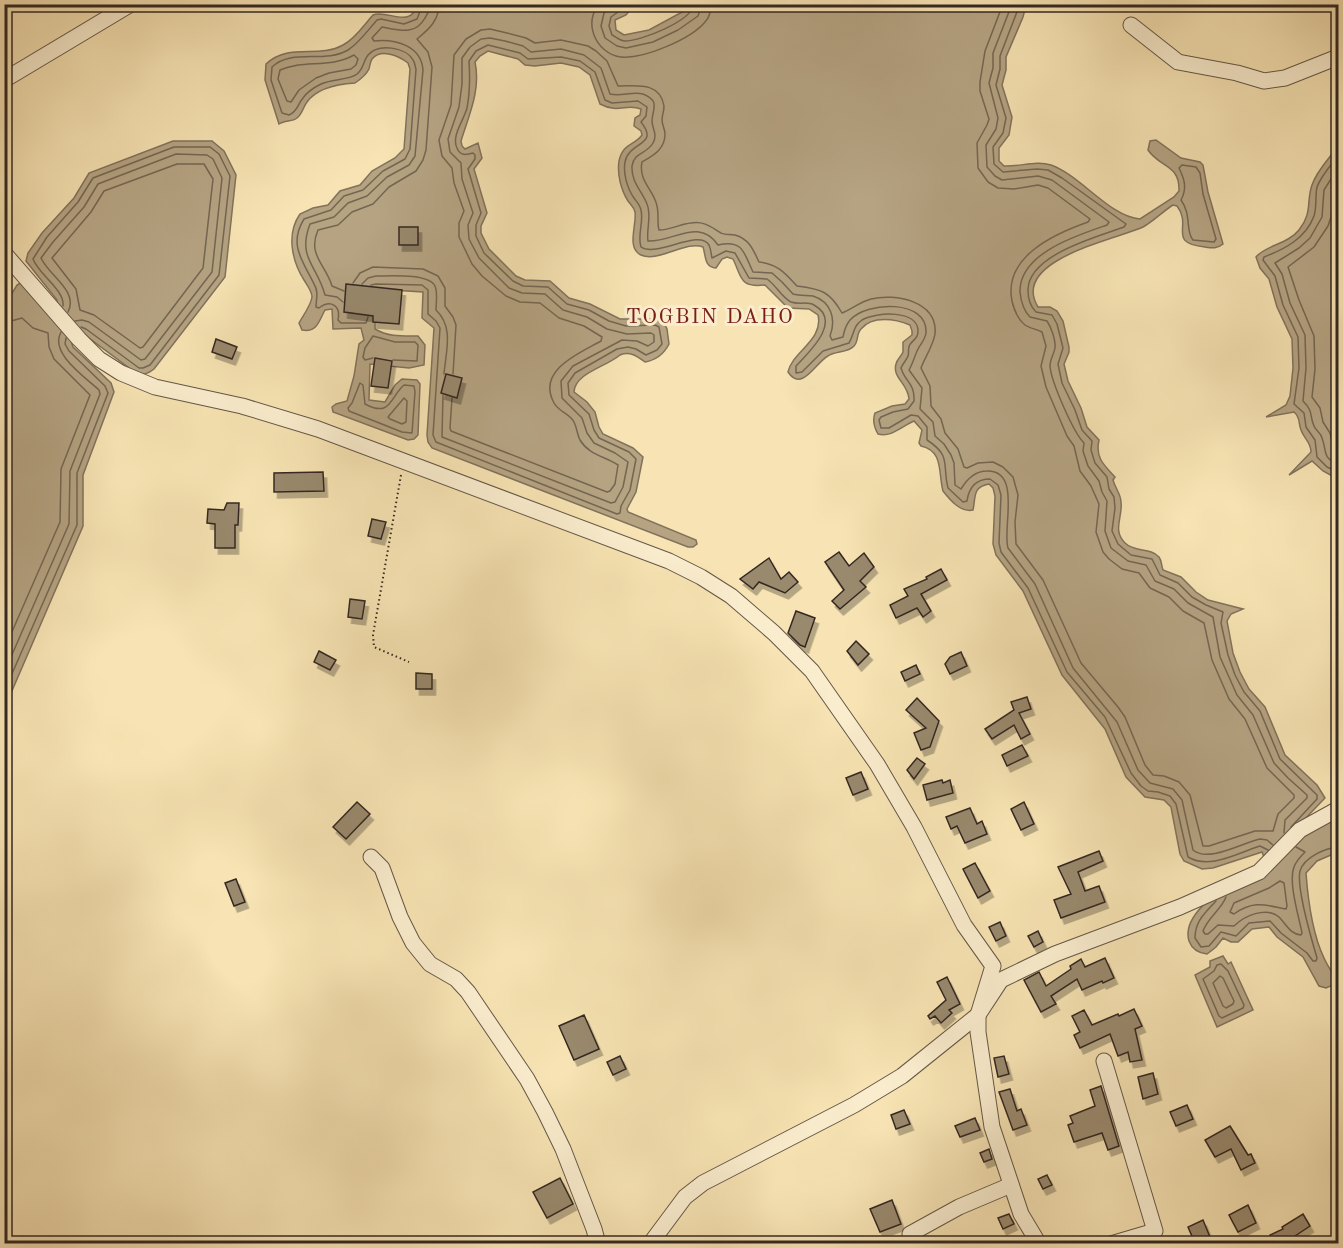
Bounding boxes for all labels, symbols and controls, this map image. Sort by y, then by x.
district label: TOGBIN DAHO [626,307,794,328]

